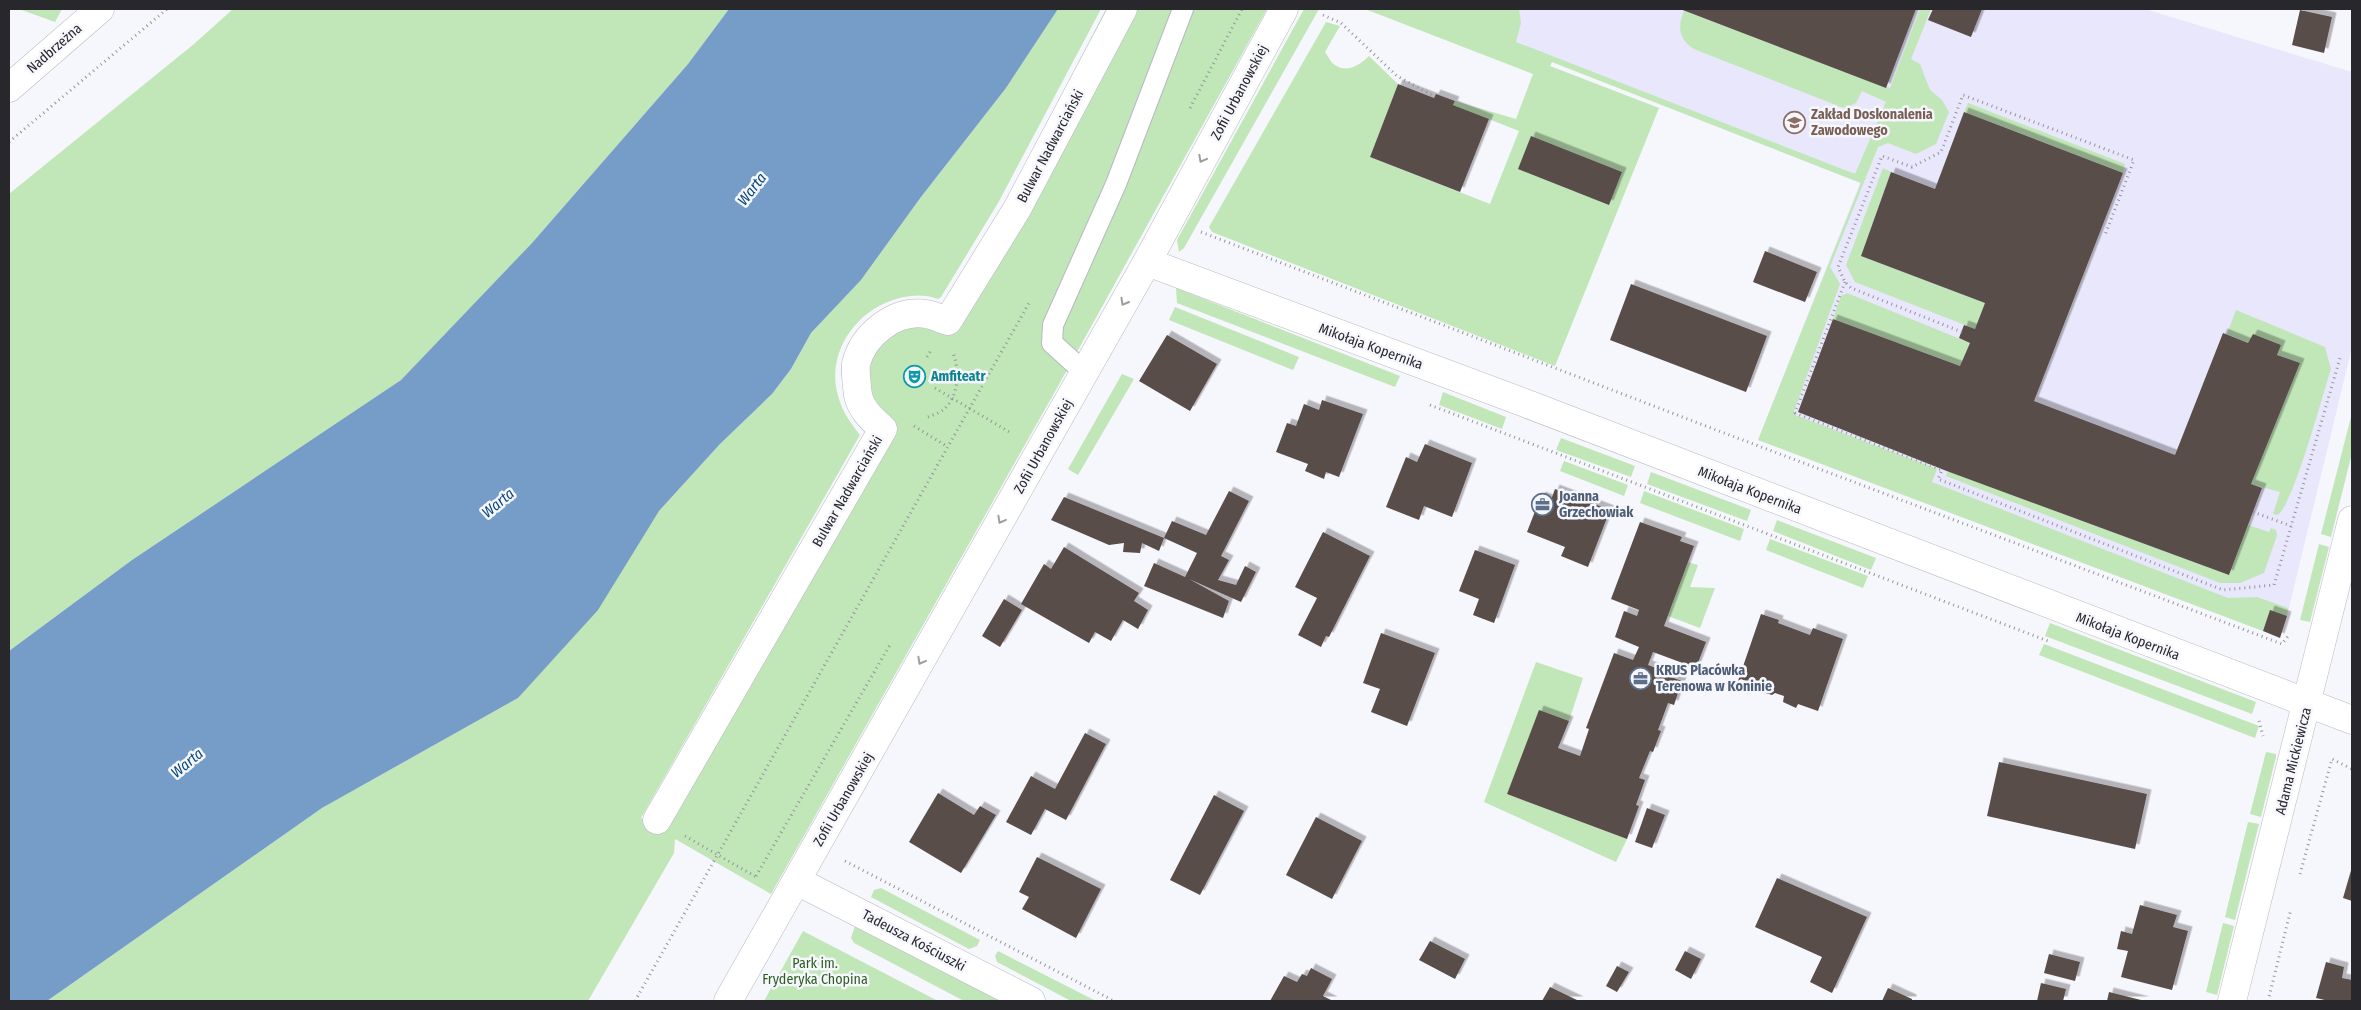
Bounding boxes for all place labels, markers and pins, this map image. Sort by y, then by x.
place label: Zakład Doskonalenia Zawodowego [1811,106,1933,139]
school or university icon: Zakład Doskonalenia Zawodowego [1783,110,1807,134]
theatre icon: Amfiteatr [903,364,927,388]
place label: Amfiteatr [930,368,987,385]
place label: Joanna Grzechowiak [1558,488,1634,521]
office icon: Joanna Grzechowiak [1531,492,1555,516]
place label: KRUS Placówka Terenowa w Koninie [1656,662,1772,695]
office icon: KRUS Placówka Terenowa w Koninie [1628,666,1652,690]

